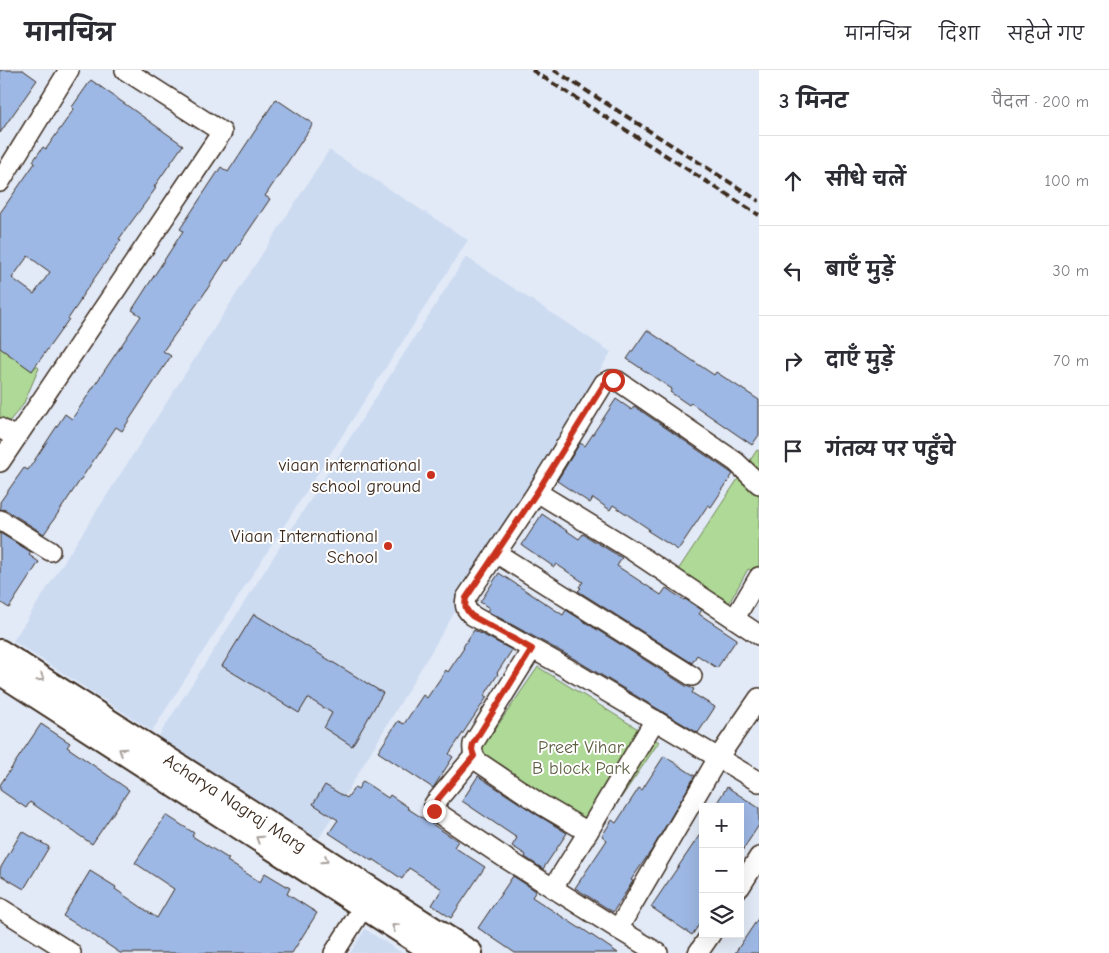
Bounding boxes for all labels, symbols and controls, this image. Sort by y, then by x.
text: मानचित्र [25,19,114,47]
text: मानचित्र [845,24,911,45]
text: दिशा [939,24,980,45]
text: सहेजे गए [1008,24,1084,45]
text: 3 मिनट [779,89,848,113]
text: पैदल · 200 m [992,93,1089,111]
icon: ahead [779,167,807,195]
text: सीधे चलें [826,169,906,191]
text: 100 m [1045,172,1089,190]
icon: left [779,257,807,285]
text: बाएँ मुड़ें [826,259,895,281]
text: 30 m [1053,262,1089,280]
icon: right [779,347,807,375]
text: दाएँ मुड़ें [826,349,894,371]
text: 70 m [1053,352,1089,370]
route start [602,369,625,392]
icon: arrive [779,437,807,465]
text: गंतव्य पर पहुँचे [826,439,955,461]
place label: viaan international school ground [278,455,421,497]
marker: viaan international school ground [425,469,437,481]
place label: Viaan International School [231,526,378,568]
marker: Viaan International School [382,540,394,552]
one-way arrow [36,672,45,682]
park label: Preet Vihar B block Park [532,737,630,779]
one-way arrow [118,748,128,757]
street label: Acharya Nagraj Marg [159,749,310,857]
route end [423,800,446,823]
map controls [699,803,744,938]
button: + [699,803,744,848]
one-way arrow [255,836,264,845]
button: − [699,848,744,893]
one-way arrow [320,854,329,864]
button: layers [699,893,744,938]
one-way arrow [392,923,401,933]

